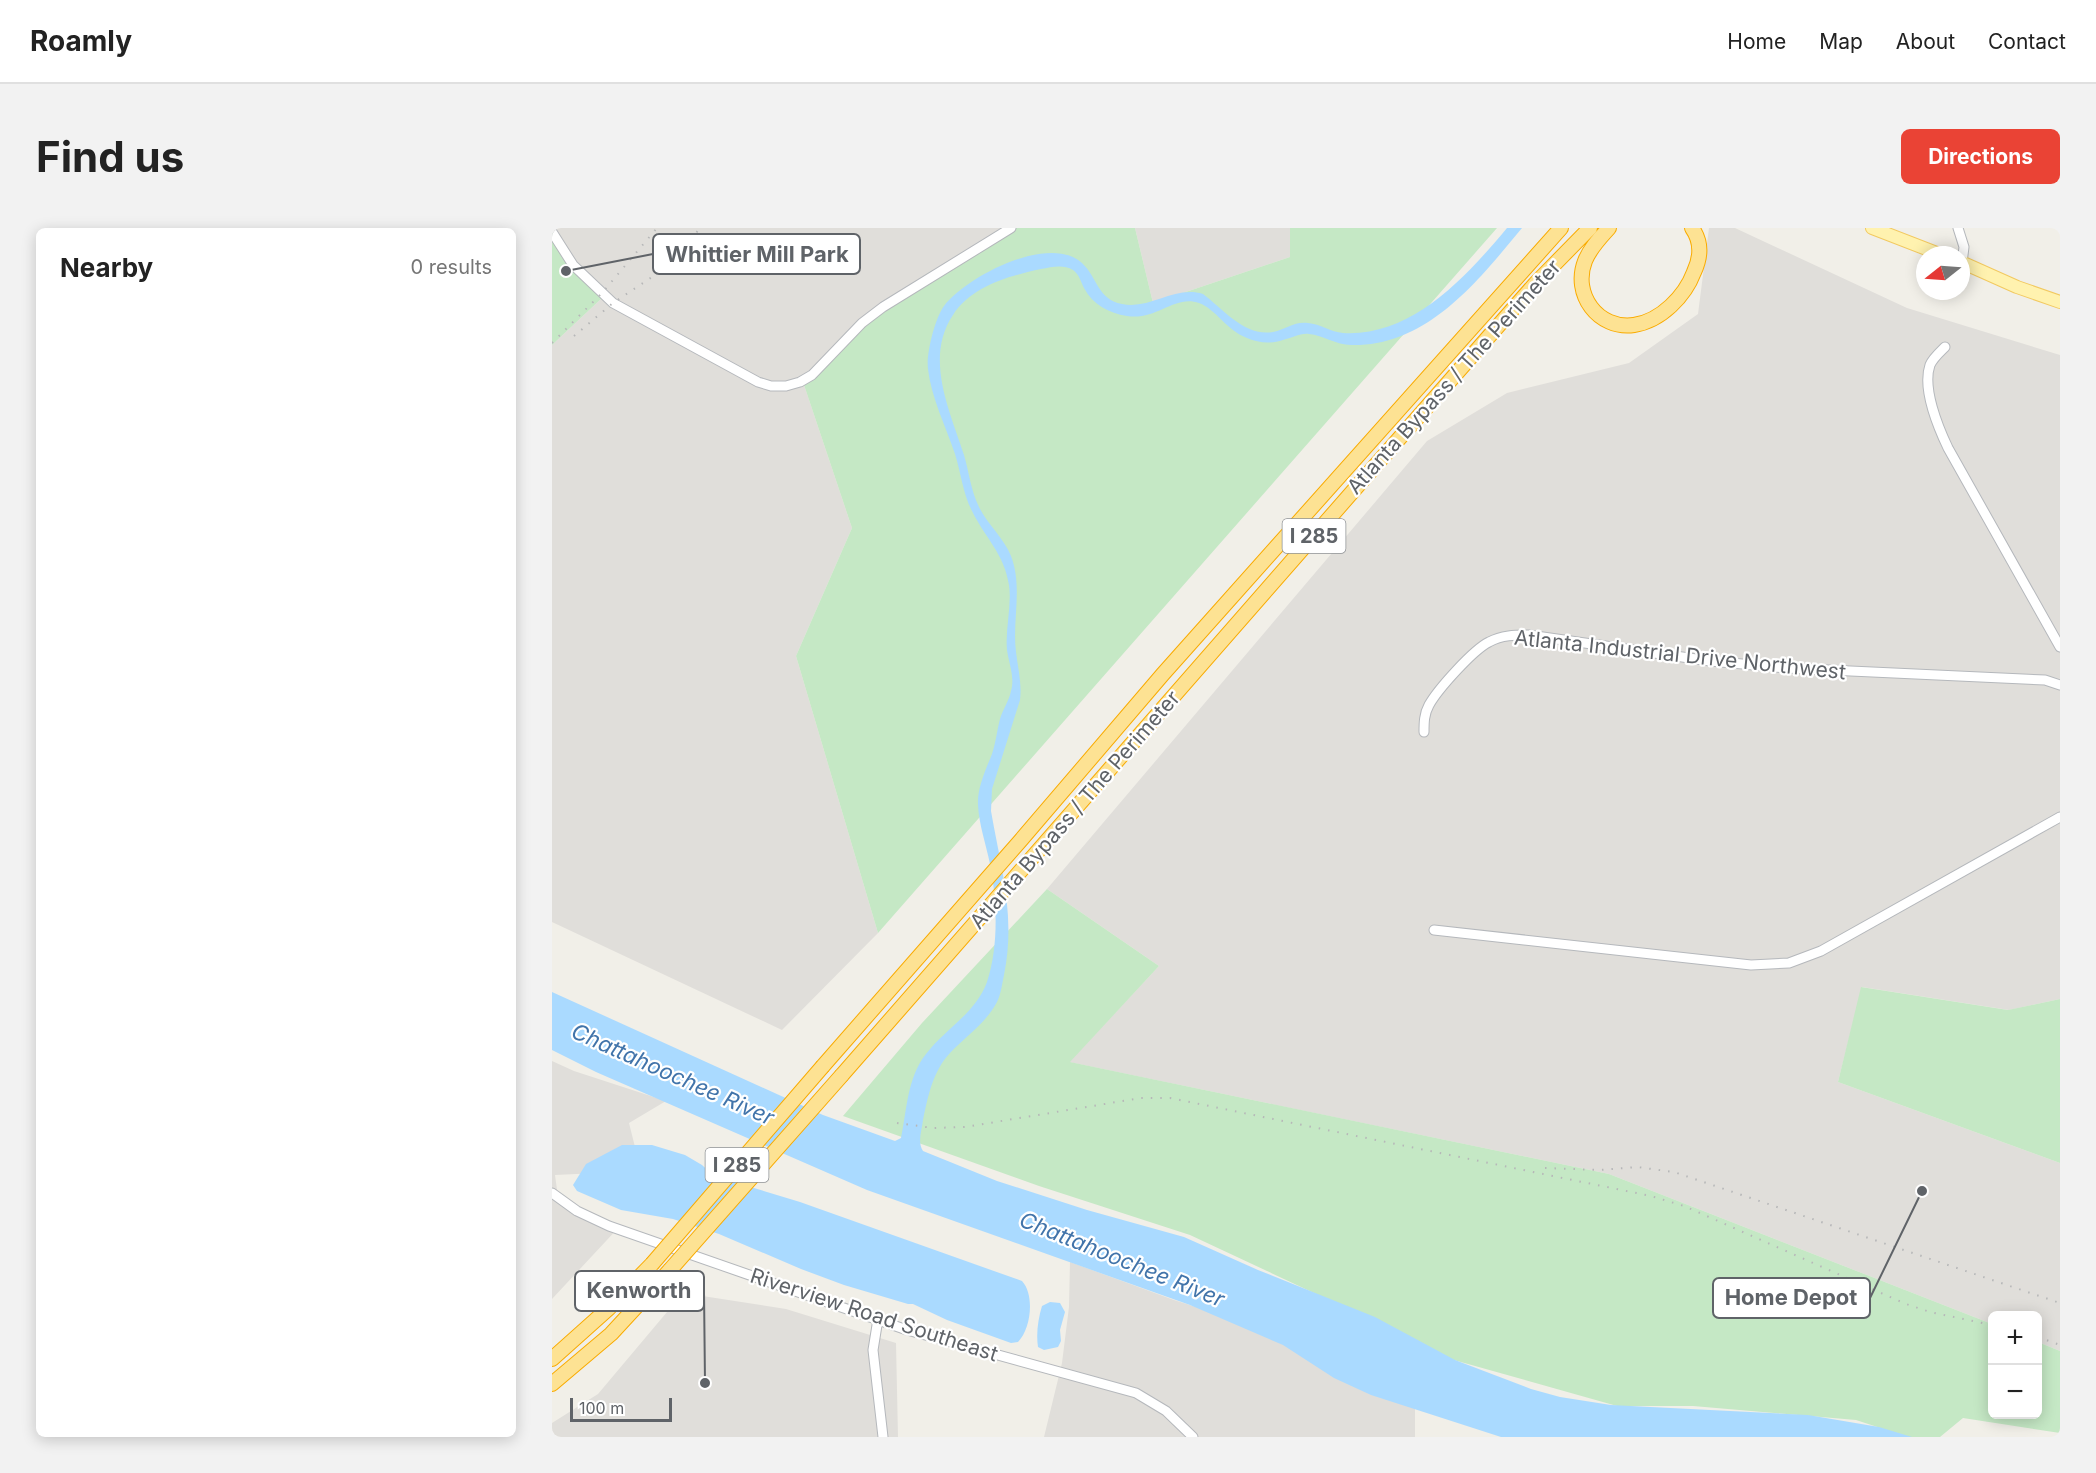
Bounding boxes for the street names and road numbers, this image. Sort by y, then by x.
street label: Atlanta Bypass / The Perimeter [1342,254,1566,499]
road number: I 285 [1282,519,1346,553]
street label: Atlanta Industrial Drive Northwest [1513,625,1847,684]
street label: Atlanta Bypass / The Perimeter [964,685,1185,934]
road number: I 285 [706,1148,768,1182]
street label: Riverview Road Southeast [747,1263,1001,1366]

